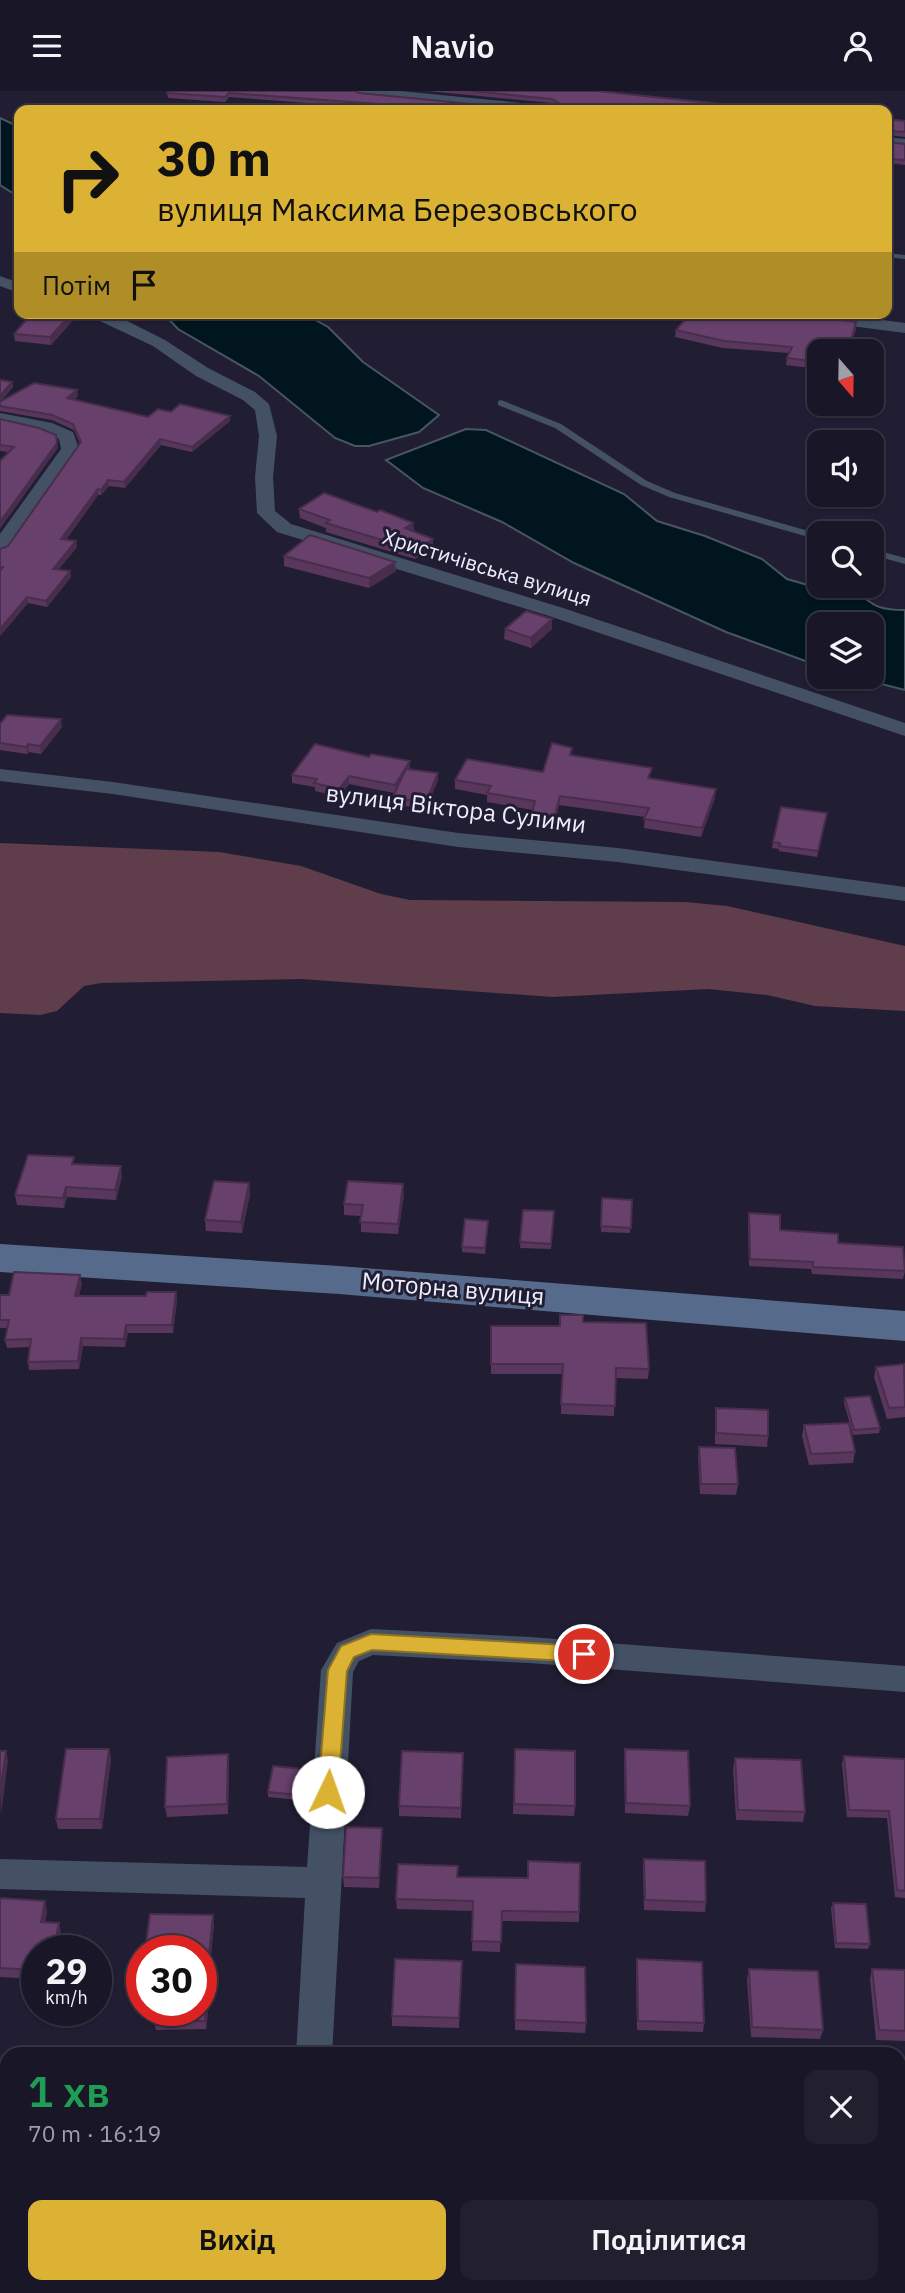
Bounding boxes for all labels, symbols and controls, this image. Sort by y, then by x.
text: Navio [410,25,495,67]
icon: menu [28,27,66,65]
icon: person [839,27,877,65]
text: 30 m [157,126,271,189]
icon: right [42,133,133,224]
text: вулиця Максима Березовського [157,188,638,230]
icon: arrive [125,266,163,304]
text: Потім [42,268,111,302]
north arrow [807,339,884,417]
map controls [807,339,884,689]
button: sound [807,430,884,507]
button: search [807,521,884,598]
street label: Христичівська вулиця [379,522,595,612]
button: layers [807,612,884,689]
street label: вулиця Віктора Сулими [324,776,588,840]
street label: Моторна вулиця [360,1264,546,1312]
pin [554,1624,614,1684]
icon: arrive [565,1635,603,1673]
position arrow [291,1755,365,1829]
speed limit sign: 30 [126,1935,217,2026]
text: 29 [45,1948,88,1994]
text: km/h [45,1986,88,2009]
text: 1 хв [28,2064,110,2119]
button: close [804,2070,878,2144]
text: 70 m · 16:19 [28,2118,161,2148]
button: Вихід [28,2200,446,2280]
button: Поділитися [460,2200,878,2280]

